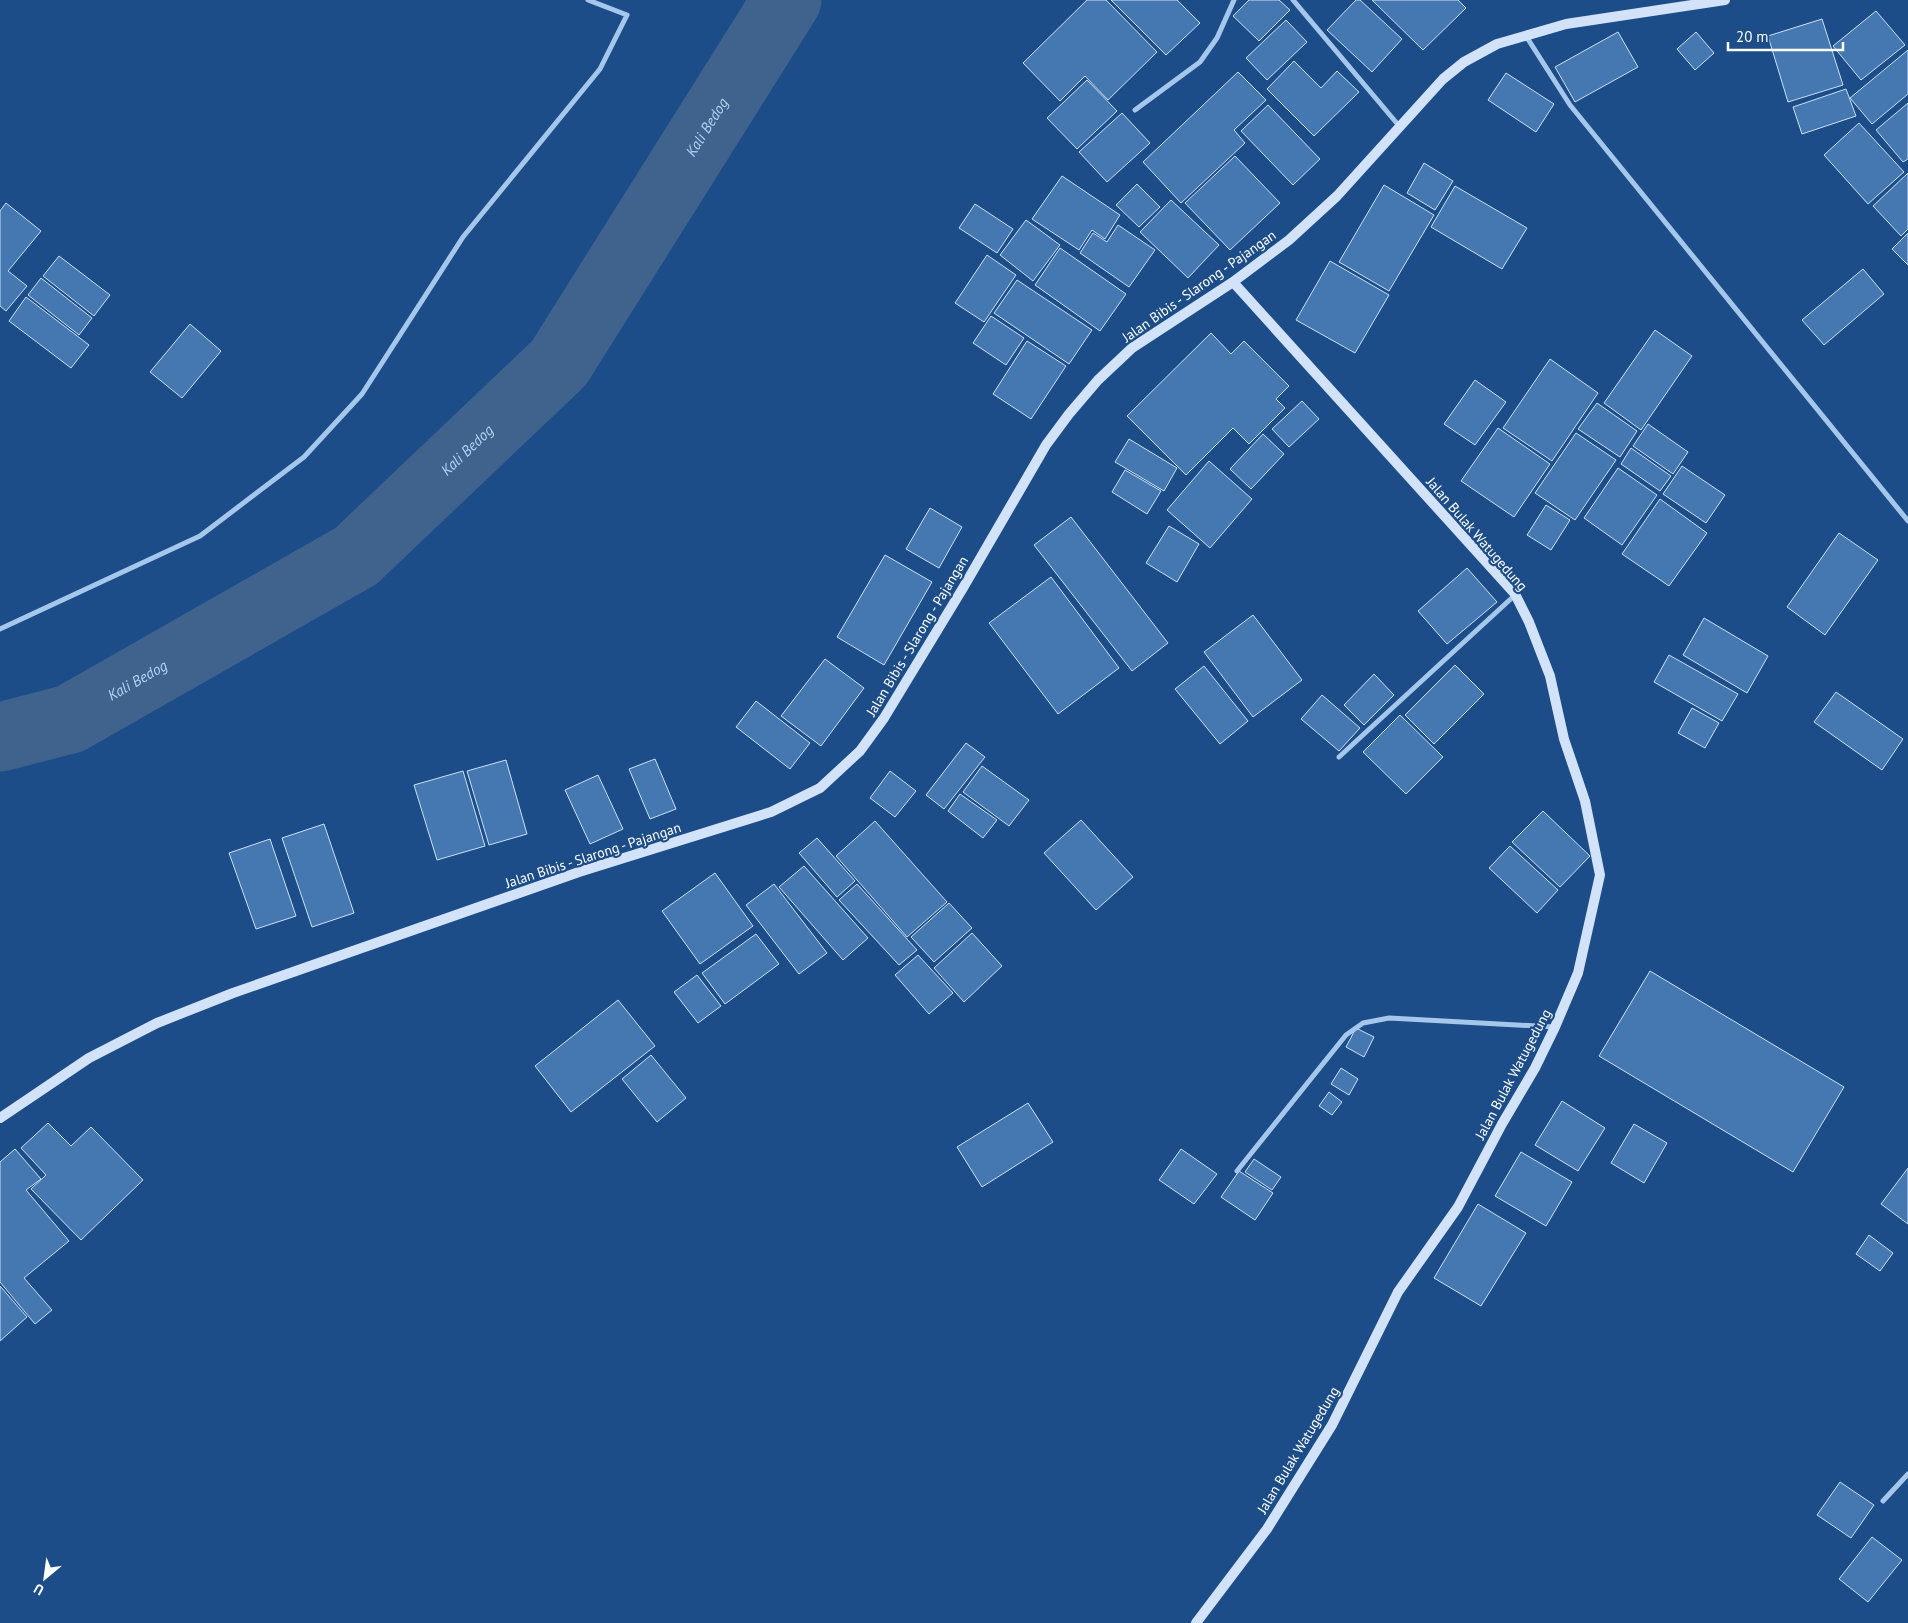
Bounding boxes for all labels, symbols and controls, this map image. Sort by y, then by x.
scale bar [1728,20,1843,52]
text: 20 m [1736,27,1769,46]
water label: Kali Bedog [681,94,732,160]
street label: Jalan Bibis - Slarong - Pajangan [1118,226,1279,347]
water label: Kali Bedog [437,420,498,479]
street label: Jalan Bulak Watugedung [1422,473,1531,595]
street label: Jalan Bibis - Slarong - Pajangan [861,553,972,720]
water label: Kali Bedog [104,655,171,705]
street label: Jalan Bibis - Slarong - Pajangan [502,818,683,892]
street label: Jalan Bulak Watugedung [1471,1006,1555,1143]
street label: Jalan Bulak Watugedung [1252,1383,1343,1518]
north arrow [20,1553,70,1603]
text: U [30,1579,47,1599]

